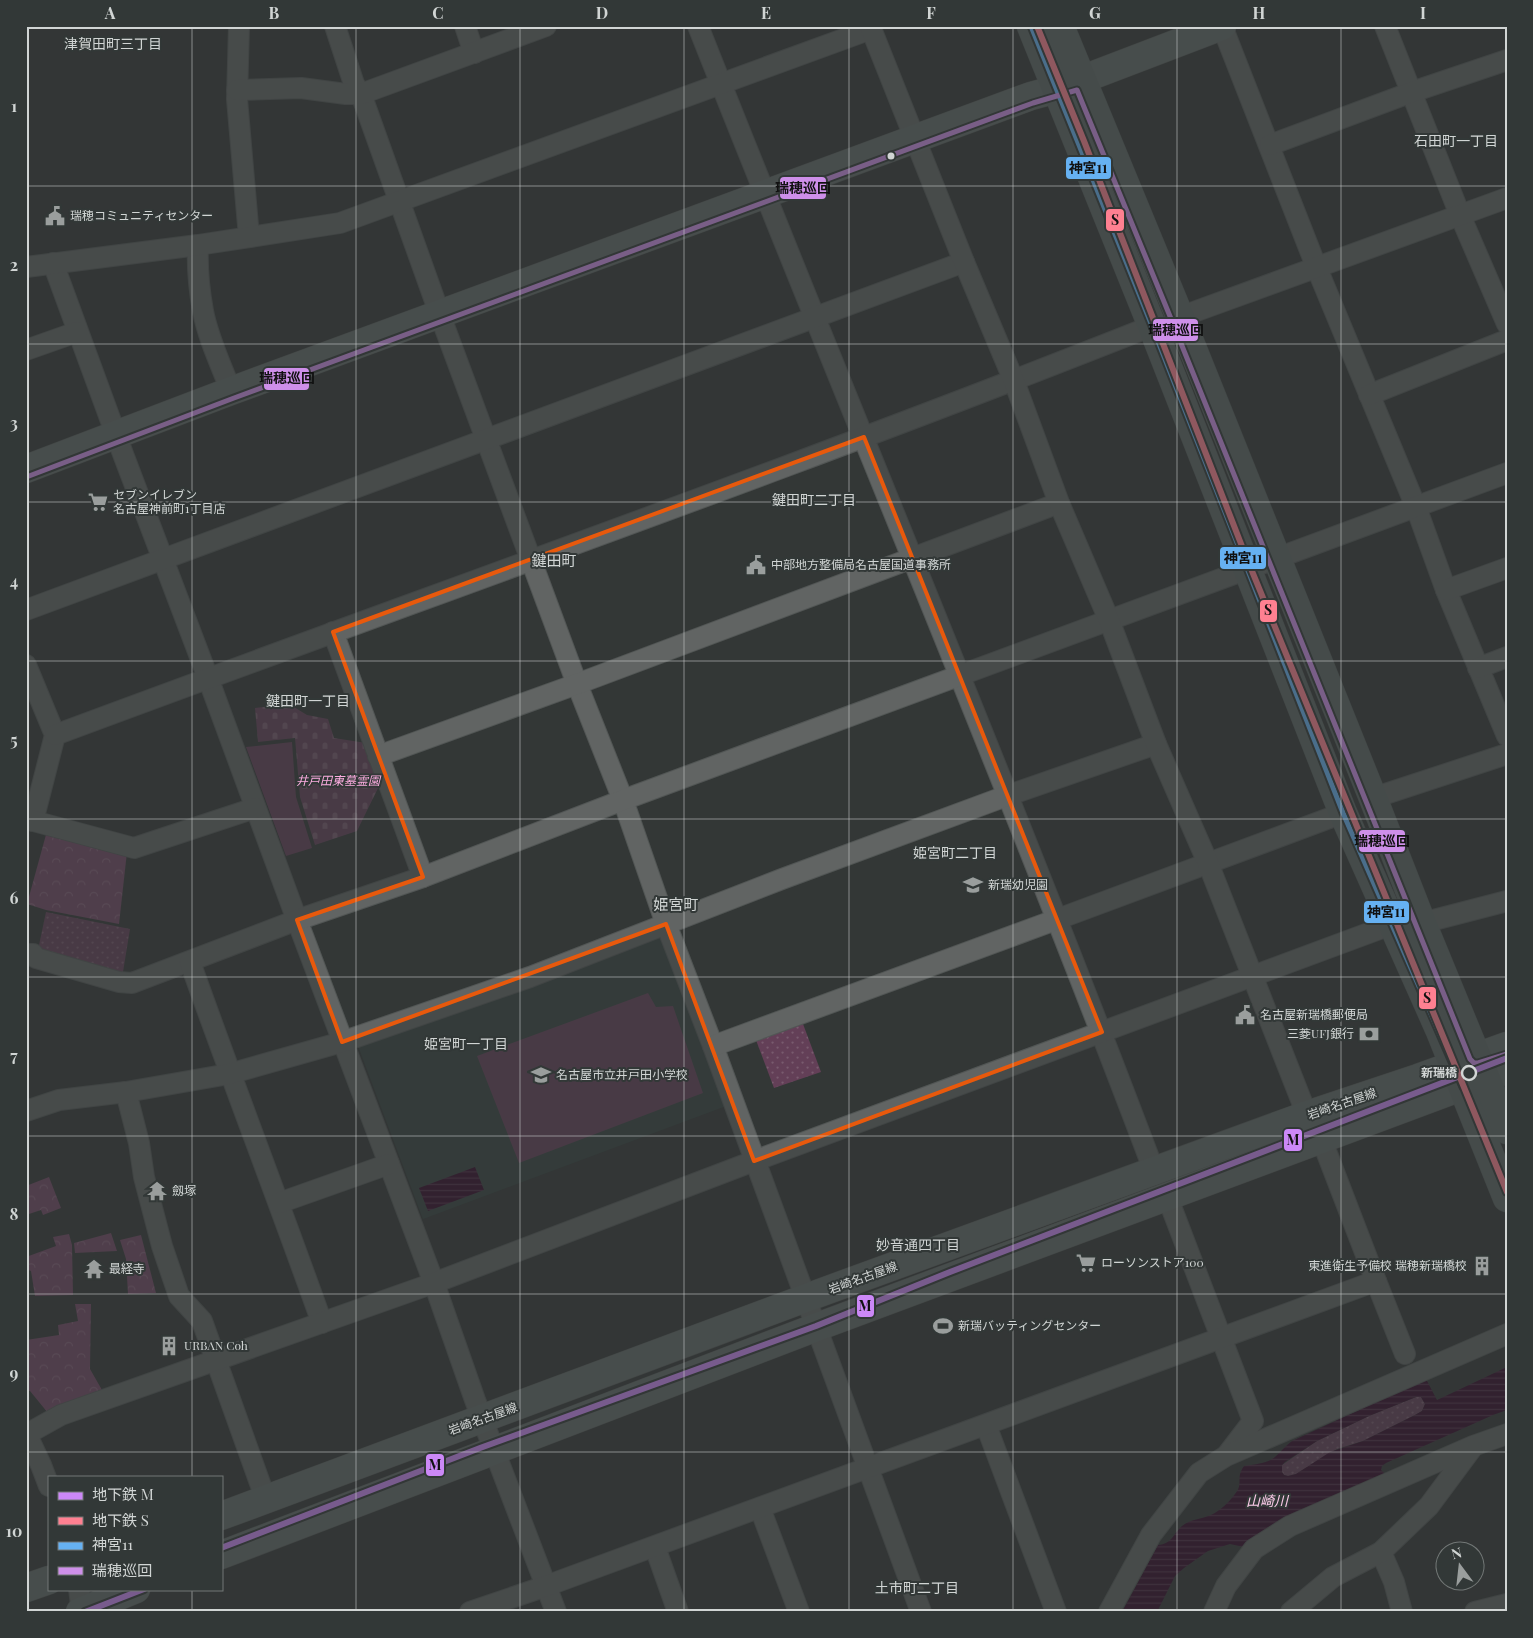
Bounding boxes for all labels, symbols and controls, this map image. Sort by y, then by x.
text: A [104,2,116,23]
text: B [269,2,280,23]
text: C [432,2,444,23]
text: D [596,2,608,23]
text: E [761,2,771,23]
text: F [926,2,936,23]
text: G [1089,2,1101,23]
text: H [1253,2,1266,23]
text: I [1420,2,1426,23]
district label: 津賀田町三丁目 [64,34,162,53]
text: 1 [11,95,17,116]
district label: 石田町一丁目 [1414,131,1498,150]
unlabelled marker [886,151,896,161]
line badge: 神宮11 [1065,156,1112,180]
text: 神宮11 [1069,158,1107,177]
line badge: 瑞穂巡回 [779,176,827,200]
text: 瑞穂巡回 [775,178,831,197]
public building icon: 瑞穂コミュニティセンター [44,205,66,227]
place label: 瑞穂コミュニティセンター [70,207,213,223]
line badge: S [1105,208,1125,232]
text: S [1111,210,1119,229]
text: 2 [10,254,18,275]
line badge: 瑞穂巡回 [1152,318,1199,342]
text: 瑞穂巡回 [1148,320,1204,339]
line badge: 瑞穂巡回 [263,367,310,391]
text: 瑞穂巡回 [259,368,315,387]
text: 3 [10,412,18,433]
place label: セブンイレブン 名古屋神前町1丁目店 [113,486,225,516]
district label: 鍵田町二丁目 [772,490,856,509]
supermarket icon: セブンイレブン 名古屋神前町1丁目店 [87,491,109,513]
line badge: 神宮11 [1219,546,1267,570]
text: 神宮11 [1224,548,1262,567]
district label: 鍵田町 [531,550,577,570]
public building icon: 中部地方整備局名古屋国道事務所 [745,554,767,576]
place label: 中部地方整備局名古屋国道事務所 [771,556,951,572]
text: 4 [10,570,18,591]
line badge: S [1259,599,1278,623]
text: S [1264,600,1272,619]
district label: 鍵田町一丁目 [266,691,350,710]
text: 5 [10,729,18,750]
park label: 井戸田東墓霊園 [296,772,382,788]
line badge: 瑞穂巡回 [1358,829,1406,853]
text: 瑞穂巡回 [1354,831,1410,850]
district label: 姫宮町二丁目 [913,843,997,862]
school or university icon: 新瑞幼児園 [962,874,984,896]
place label: 新瑞幼児園 [988,876,1048,892]
text: 6 [10,887,19,908]
district label: 姫宮町 [653,894,699,914]
line badge: 神宮11 [1363,900,1410,924]
text: 神宮11 [1367,902,1405,921]
line badge: S [1418,986,1437,1010]
text: S [1423,988,1431,1007]
public building icon: 名古屋新瑞橋郵便局 [1234,1004,1256,1026]
place label: 名古屋新瑞橋郵便局 [1260,1006,1368,1022]
bank icon: 三菱UFJ銀行 [1358,1023,1380,1045]
place label: 三菱UFJ銀行 [1287,1025,1354,1041]
district label: 姫宮町一丁目 [424,1034,508,1053]
text: 7 [10,1045,18,1066]
school or university icon: 名古屋市立井戸田小学校 [530,1064,552,1086]
place label: 新瑞橋 [1421,1064,1458,1080]
marker: 新瑞橋 [1461,1065,1477,1081]
place label: 名古屋市立井戸田小学校 [556,1066,688,1082]
street label: 岩崎名古屋線 [1305,1084,1378,1122]
line badge: M [1283,1128,1303,1152]
text: M [1287,1130,1300,1149]
temple icon: 劔塚 [146,1180,168,1202]
place label: 劔塚 [172,1182,196,1198]
text: 8 [10,1203,19,1224]
district label: 妙音通四丁目 [876,1235,960,1254]
supermarket icon: ローソンストア100 [1075,1252,1097,1274]
place label: ローソンストア100 [1101,1254,1204,1270]
building icon: 東進衛生予備校 瑞穂新瑞橋校 [1471,1255,1493,1277]
street label: 岩崎名古屋線 [826,1257,899,1297]
place label: 東進衛生予備校 瑞穂新瑞橋校 [1308,1257,1467,1273]
temple icon: 最経寺 [83,1258,105,1280]
place label: 最経寺 [109,1260,145,1276]
line badge: M [856,1294,875,1318]
text: M [859,1296,872,1315]
sports icon: 新瑞バッティングセンター [932,1315,954,1337]
place label: 新瑞バッティングセンター [958,1317,1101,1333]
building icon: URBAN Coh [158,1335,180,1357]
place label: URBAN Coh [184,1337,248,1353]
text: 9 [10,1362,19,1383]
street label: 岩崎名古屋線 [446,1398,519,1438]
line badge: M [425,1453,445,1477]
text: M [429,1455,442,1474]
legend [48,1476,222,1590]
text: 地下鉄 M [92,1484,154,1504]
water label: 山崎川 [1246,1491,1290,1510]
text: 地下鉄 S [92,1510,149,1530]
text: 10 [6,1520,22,1541]
text: 神宮11 [92,1534,134,1554]
north arrow [1436,1540,1486,1590]
text: N [1449,1542,1464,1563]
text: 瑞穂巡回 [92,1560,152,1580]
district label: 土市町二丁目 [875,1578,959,1597]

